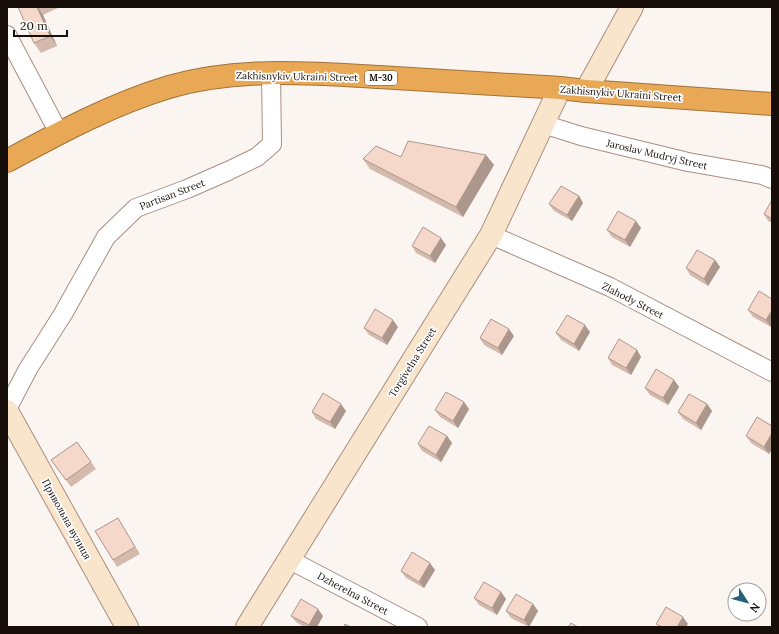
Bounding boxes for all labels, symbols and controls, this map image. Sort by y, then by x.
scale bar [14,12,67,38]
text: 20 m [20,18,48,33]
street label: Zakhisnykiv Ukraini Street [236,69,358,84]
road number: М-30 [365,71,397,85]
street label: Zakhisnykiv Ukraini Street [560,83,682,104]
street label: Jaroslav Mudryj Street [604,136,709,172]
street label: Partisan Street [138,176,207,213]
street label: Zlahody Street [600,279,666,322]
street label: Torgivelna Street [386,325,439,400]
street label: Привольна вулиця [39,477,94,562]
street label: Dzherelna Street [315,569,391,618]
north arrow [727,582,767,622]
text: N [747,600,763,616]

